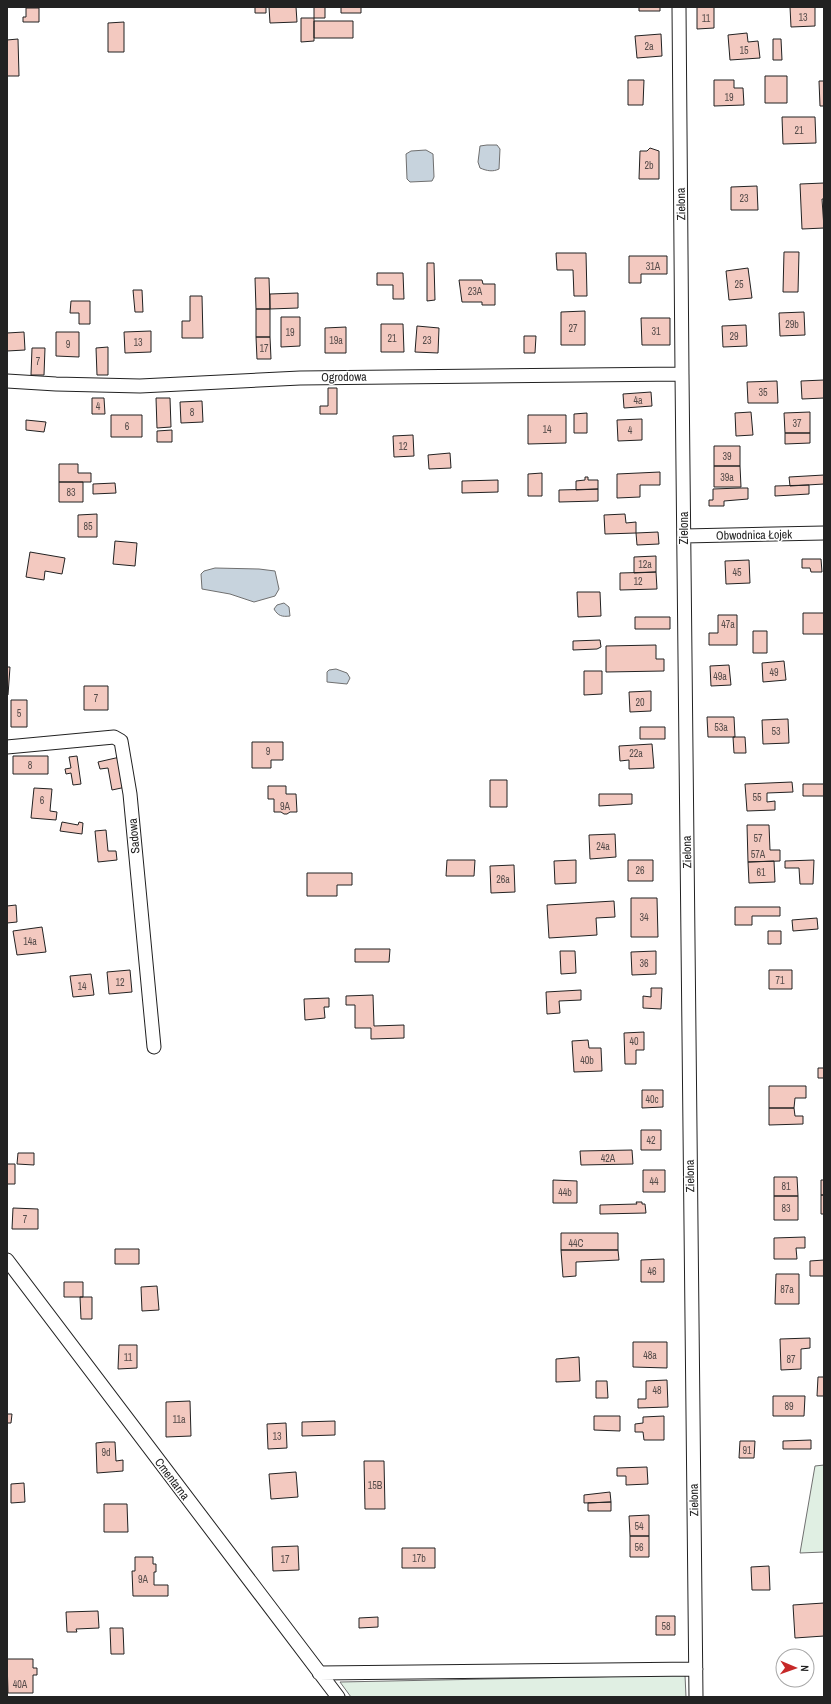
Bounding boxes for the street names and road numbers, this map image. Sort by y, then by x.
street label: Zielona [673,187,689,221]
street label: Ogrodowa [321,369,367,385]
street label: Zielona [676,511,692,544]
street label: Obwodnica Łojek [716,526,792,544]
street label: Sadowa [124,817,144,854]
street label: Zielona [679,835,695,869]
street label: Zielona [682,1159,698,1193]
street label: Cmentarna [151,1455,193,1504]
street label: Zielona [686,1483,702,1517]

